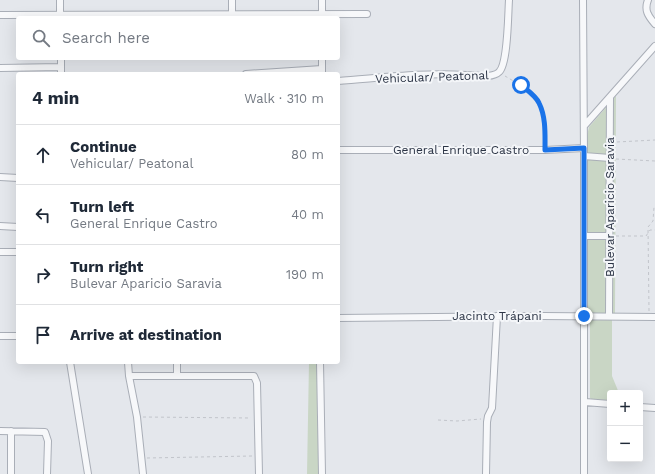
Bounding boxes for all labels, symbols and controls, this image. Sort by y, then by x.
search box [16,16,340,60]
icon: search [30,27,52,49]
text: Search here [62,29,150,47]
street label: Vehicular/ Peatonal [375,68,489,86]
route start [512,76,530,94]
text: 4 min [32,88,79,108]
text: Walk · 310 m [244,91,324,106]
street label: Bulevar Aparicio Saravia [603,137,617,277]
text: Continue [70,138,137,156]
street label: General Enrique Castro [393,143,529,157]
icon: ahead [32,144,54,166]
text: 80 m [291,147,324,162]
text: Vehicular/ Peatonal [70,156,193,171]
text: Turn left [70,198,134,216]
icon: left [32,204,54,226]
text: 40 m [291,207,324,222]
text: General Enrique Castro [70,216,218,231]
text: Turn right [70,258,143,276]
icon: right [32,264,54,286]
text: 190 m [286,267,324,282]
text: Bulevar Aparicio Saravia [70,276,222,291]
route end [575,307,593,325]
street label: Jacinto Trápani [452,309,542,323]
icon: arrive [32,324,54,346]
text: Arrive at destination [70,326,222,344]
map controls [607,390,643,462]
button: + [607,390,643,426]
button: − [607,426,643,462]

